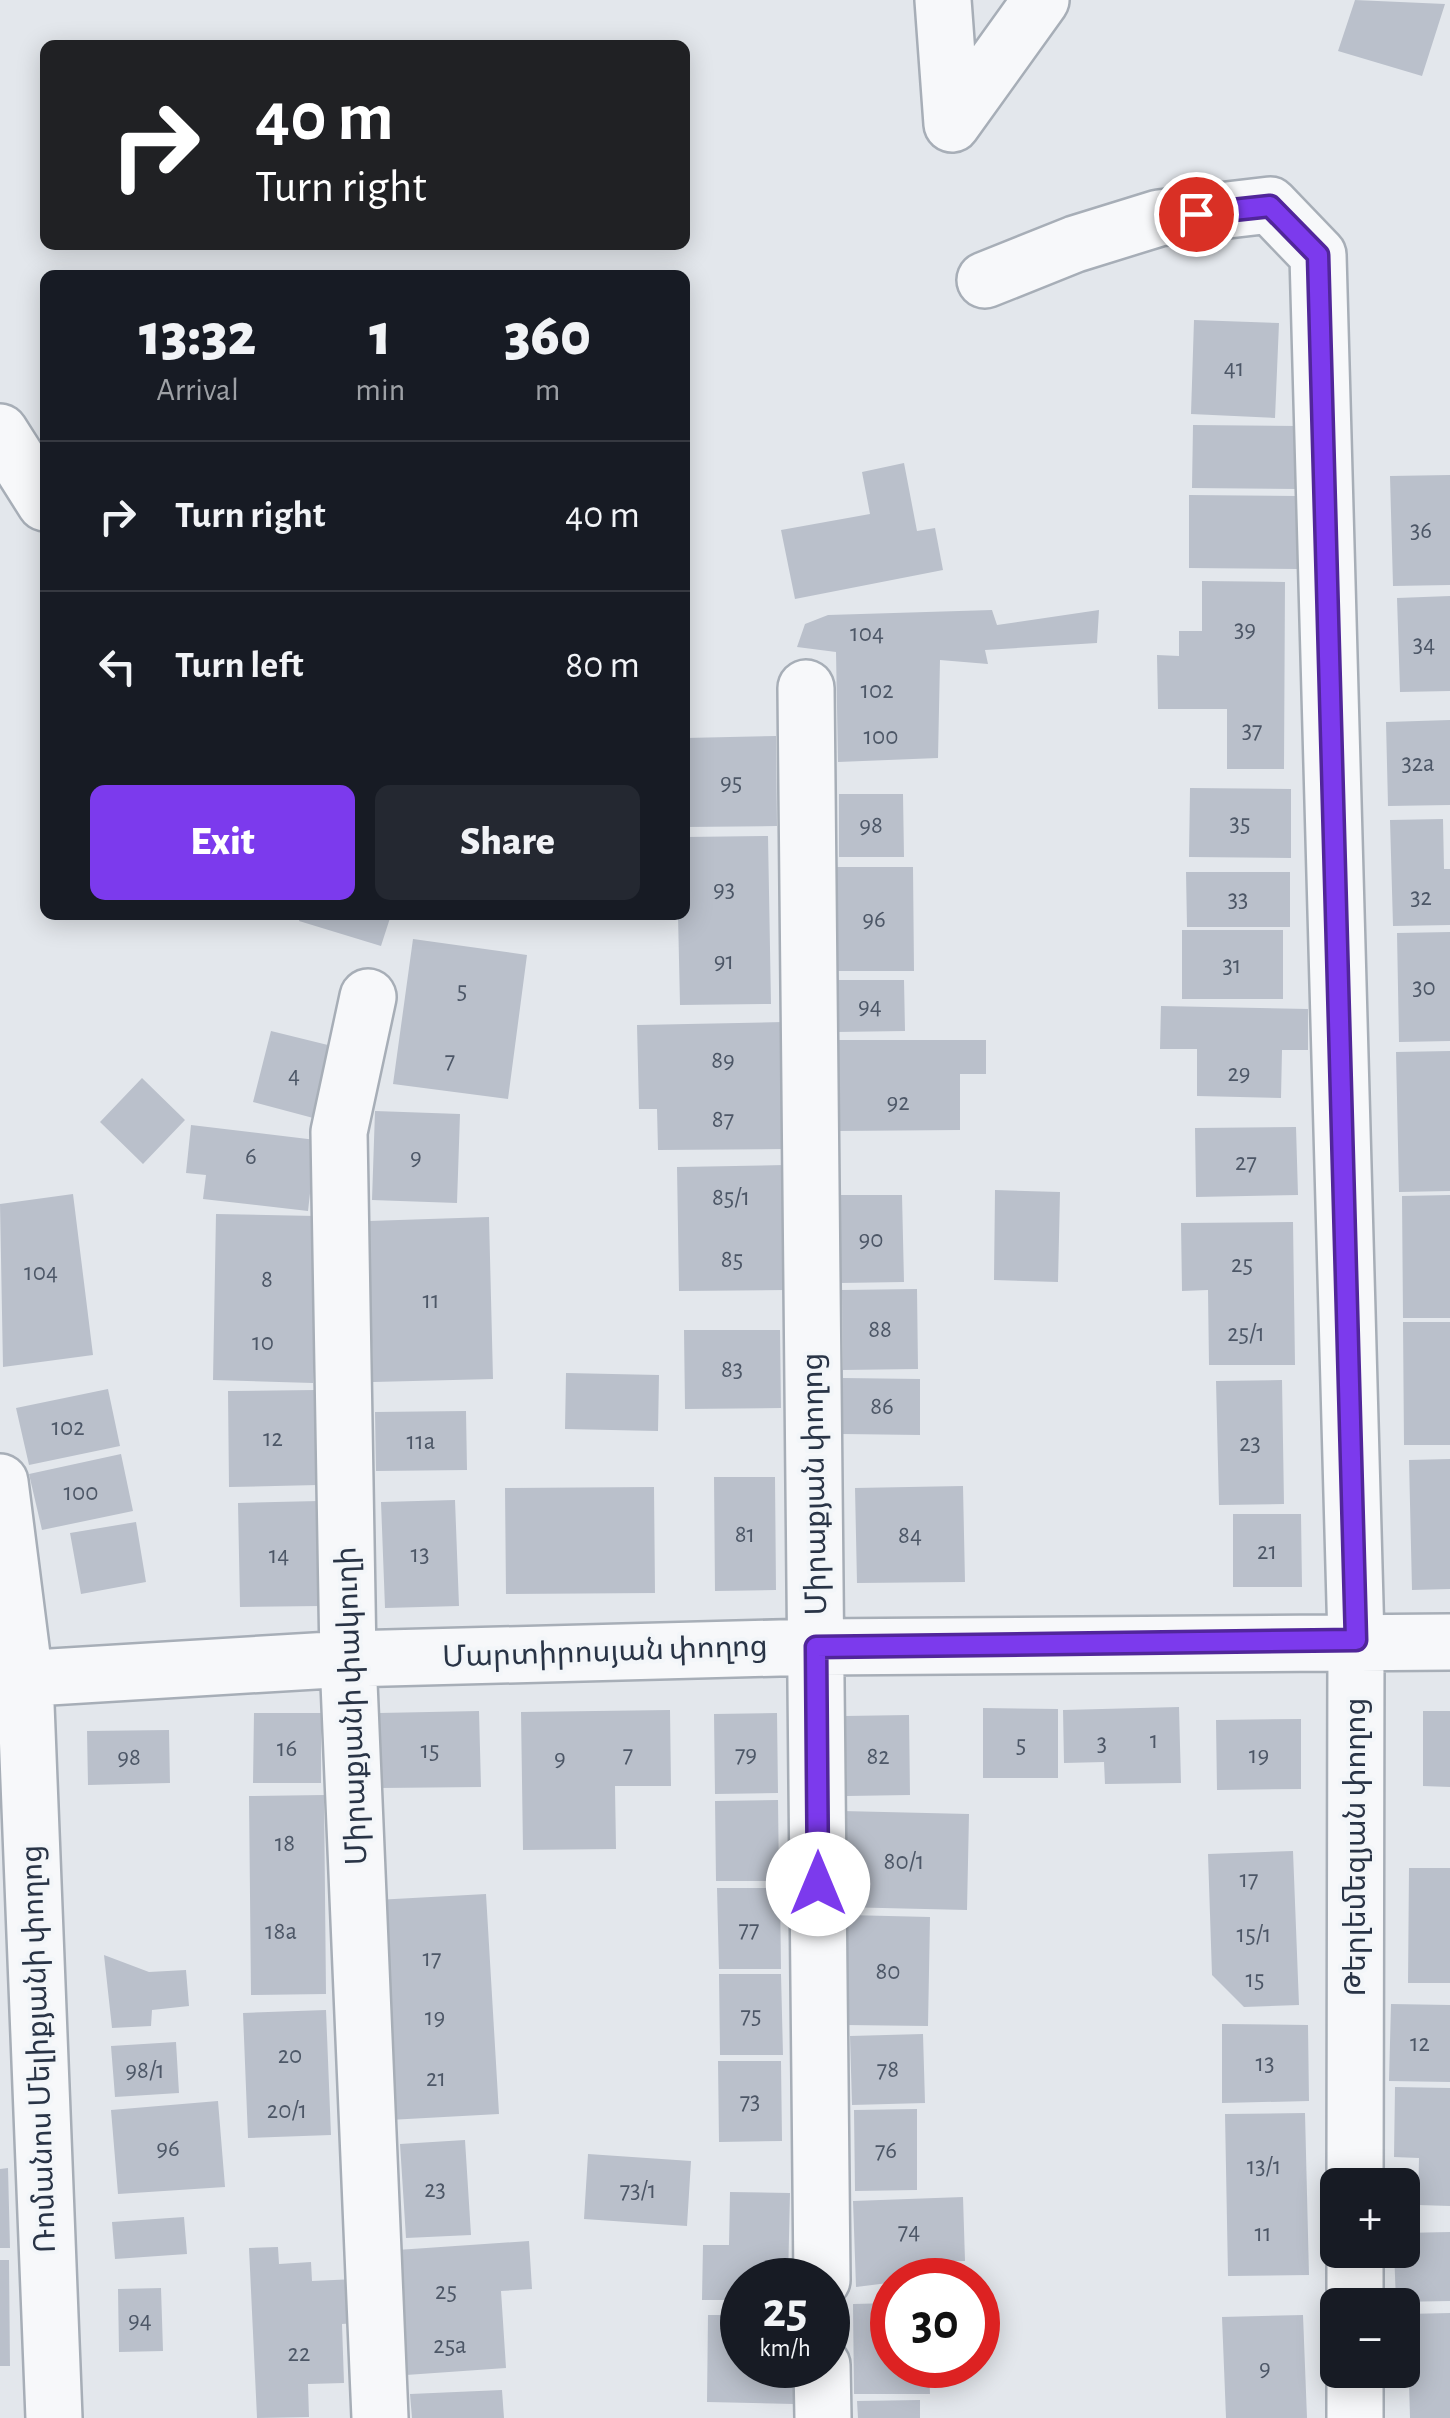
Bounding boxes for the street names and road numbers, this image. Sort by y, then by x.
street label: Միրաքյան փողոց [798,1352,833,1616]
street label: Միրաքյանի փակուղի [331,1546,374,1866]
street label: Մարտիրոսյան փողոց [442,1631,768,1674]
street label: Թերլեմեզյան փողոց [1341,1698,1372,1996]
street label: Ռոմանոս Մելիքյանի փողոց [17,1844,62,2254]

